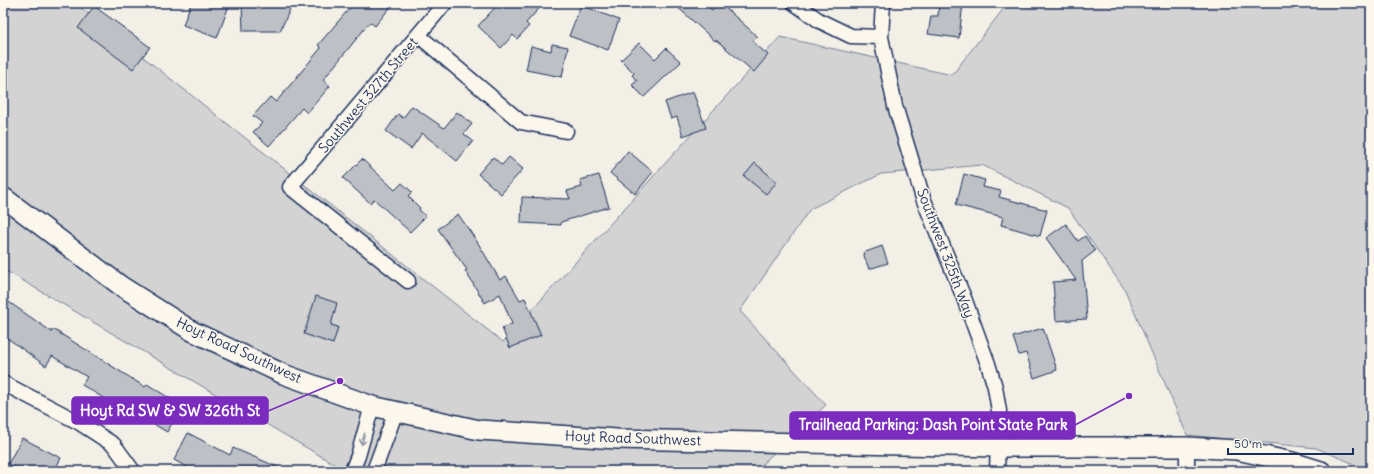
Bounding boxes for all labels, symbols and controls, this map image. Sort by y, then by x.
street label: Southwest 327th Street [314,33,422,157]
street label: Southwest 325th Way [913,186,979,320]
street label: Hoyt Road Southwest [173,313,305,387]
callout: Hoyt Rd SW & SW 326th St [72,397,268,424]
text: Hoyt Rd SW & SW 326th St [80,401,261,421]
callout: Trailhead Parking: Dash Point State Park [790,412,1075,439]
text: Trailhead Parking: Dash Point State Park [798,415,1068,435]
street label: Hoyt Road Southwest [565,427,702,449]
scale bar [1228,430,1353,456]
one-way arrow [359,432,366,445]
text: 50 m [1234,436,1263,451]

